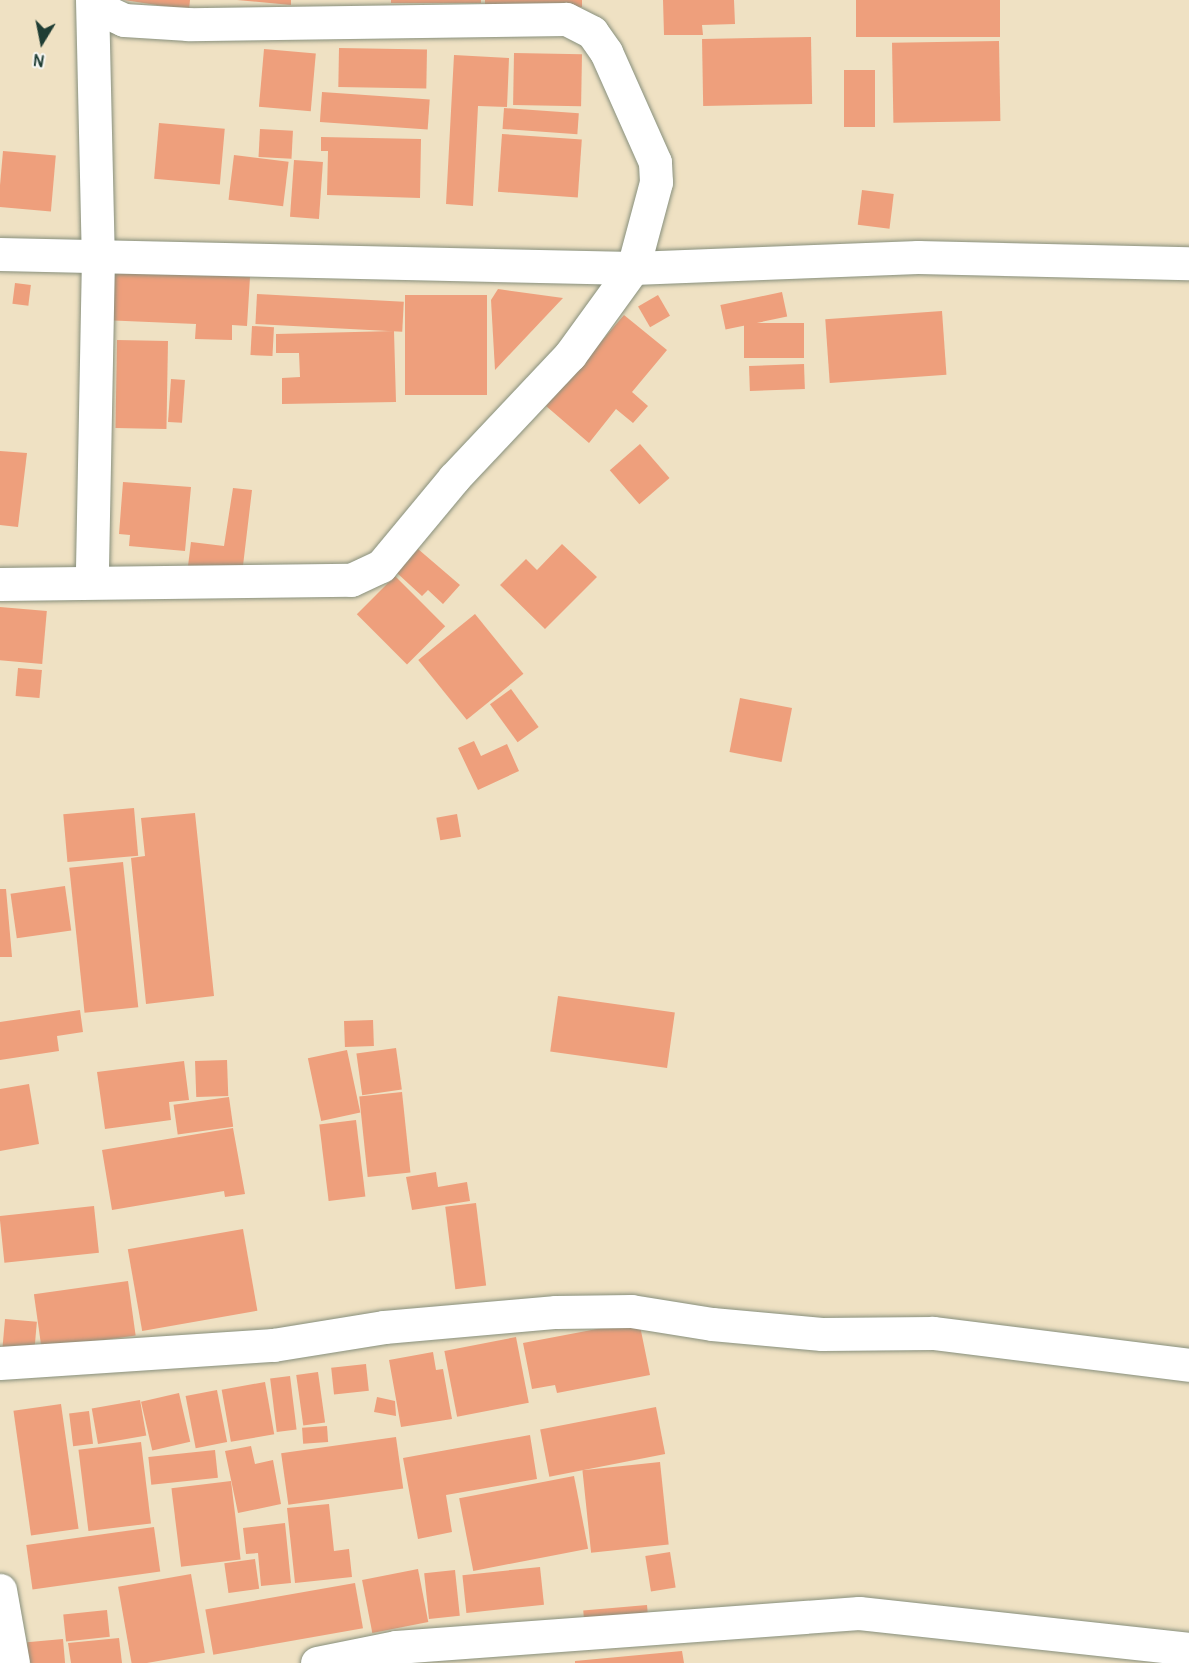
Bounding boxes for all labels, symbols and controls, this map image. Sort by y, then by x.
north arrow [12,12,72,72]
text: N [32,49,46,71]

